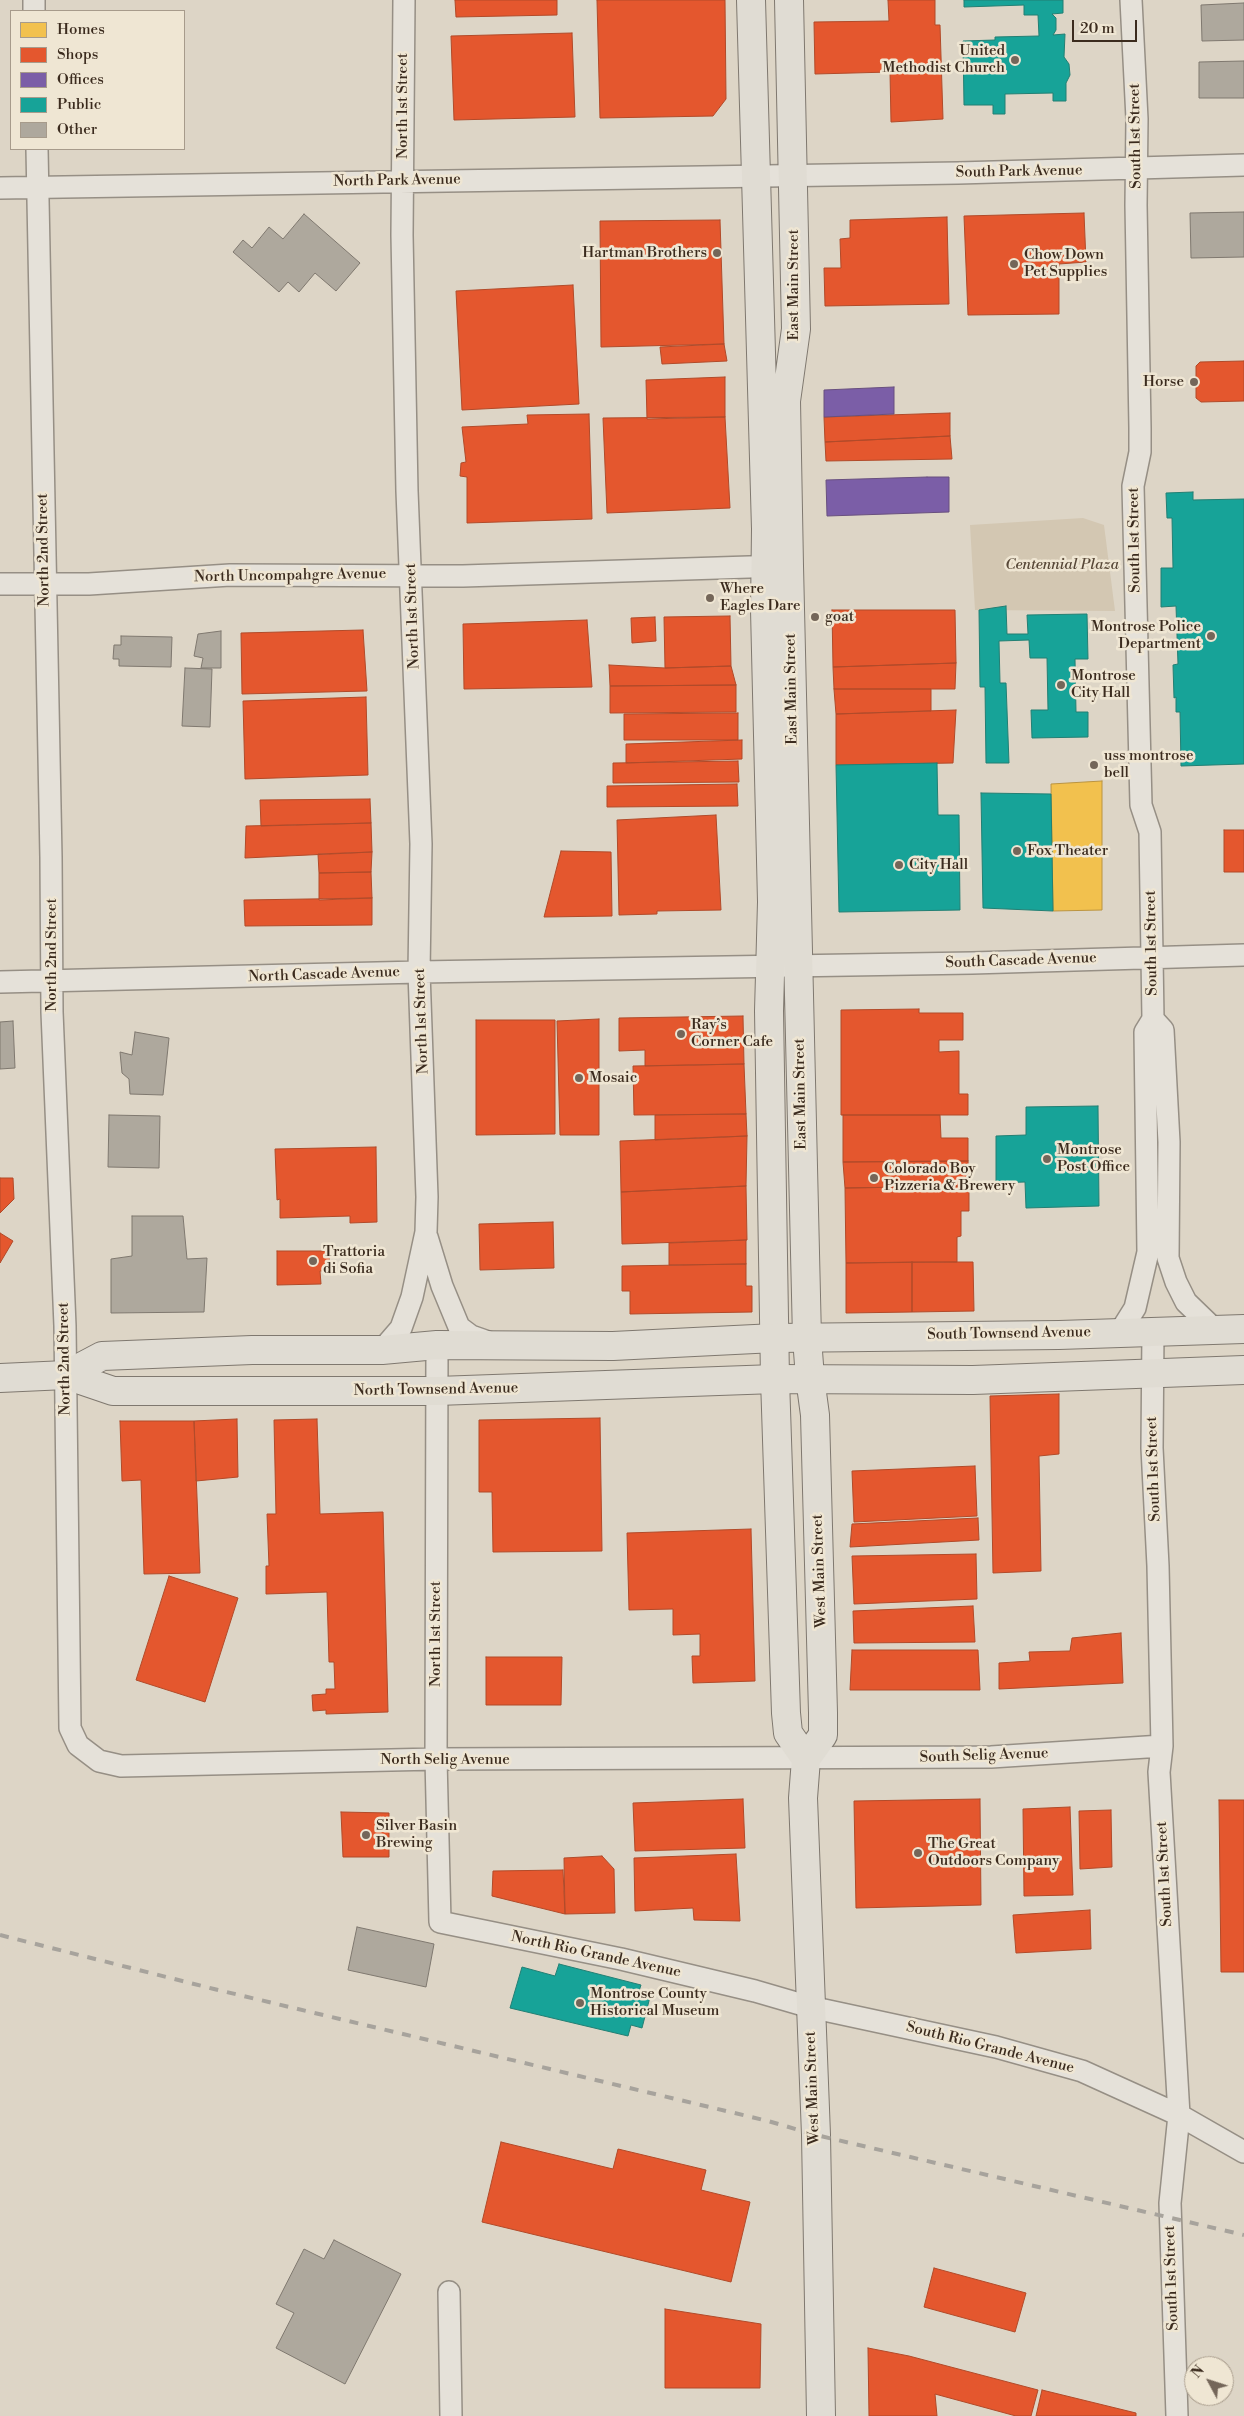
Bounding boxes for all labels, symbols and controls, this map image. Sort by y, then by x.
legend [10,10,185,150]
scale bar [1074,10,1139,42]
text: 20 m [1080,19,1115,38]
text: Homes [57,20,105,39]
place label: United Methodist Church [882,42,1005,77]
text: Shops [57,45,98,64]
street label: North 1st Street [394,53,412,159]
marker: United Methodist Church [1009,54,1021,66]
text: Offices [57,70,104,89]
street label: South 1st Street [1126,83,1146,189]
text: Public [57,95,101,114]
text: Other [57,120,97,139]
street label: South Park Avenue [955,162,1083,182]
street label: North Park Avenue [333,171,461,191]
street label: East Main Street [785,229,803,341]
place label: Hartman Brothers [582,244,707,262]
place label: Chow Down Pet Supplies [1024,246,1107,281]
marker: Hartman Brothers [711,247,723,259]
marker: Chow Down Pet Supplies [1008,258,1020,270]
place label: Horse [1143,373,1184,391]
marker: Horse [1188,376,1200,388]
street label: South 1st Street [1125,487,1145,593]
street label: North 2nd Street [34,493,54,607]
park label: Centennial Plaza [1005,556,1119,574]
street label: North 1st Street [402,563,424,669]
street label: North Uncompahgre Avenue [194,565,386,587]
place label: Where Eagles Dare [720,580,801,615]
marker: Where Eagles Dare [704,592,716,604]
place label: goat [825,608,854,626]
marker: goat [809,611,821,623]
place label: Montrose Police Department [1091,618,1201,653]
marker: Montrose Police Department [1205,630,1217,642]
street label: East Main Street [782,633,802,745]
place label: Montrose City Hall [1071,667,1136,702]
marker: Montrose City Hall [1055,679,1067,691]
place label: uss montrose bell [1104,747,1193,782]
marker: uss montrose bell [1088,759,1100,771]
place label: Fox Theater [1027,842,1108,860]
marker: Fox Theater [1011,845,1023,857]
place label: City Hall [909,856,968,874]
marker: City Hall [893,859,905,871]
street label: South 1st Street [1142,890,1162,996]
street label: North 2nd Street [43,898,61,1012]
street label: South Cascade Avenue [945,949,1097,973]
street label: North Cascade Avenue [248,963,400,987]
street label: North 1st Street [411,968,433,1074]
place label: Ray’s Corner Cafe [691,1016,773,1051]
marker: Ray’s Corner Cafe [675,1028,687,1040]
street label: East Main Street [791,1038,811,1150]
place label: Mosaic [589,1069,637,1087]
marker: Mosaic [573,1072,585,1084]
place label: Montrose Post Office [1057,1141,1130,1176]
marker: Montrose Post Office [1041,1153,1053,1165]
place label: Colorado Boy Pizzeria & Brewery [884,1160,1015,1195]
marker: Colorado Boy Pizzeria & Brewery [868,1172,880,1184]
place label: Trattoria di Sofia [323,1243,385,1278]
marker: Trattoria di Sofia [307,1255,319,1267]
street label: North 2nd Street [55,1302,75,1416]
street label: South Townsend Avenue [927,1324,1091,1344]
street label: North Townsend Avenue [354,1380,518,1400]
street label: South 1st Street [1143,1416,1165,1522]
street label: West Main Street [809,1514,831,1628]
street label: North 1st Street [427,1581,445,1687]
street label: South Selig Avenue [919,1745,1049,1767]
street label: North Selig Avenue [380,1751,510,1769]
place label: Silver Basin Brewing [376,1817,457,1852]
street label: South 1st Street [1153,1821,1177,1927]
marker: Silver Basin Brewing [360,1829,372,1841]
place label: The Great Outdoors Company [928,1835,1059,1870]
marker: The Great Outdoors Company [912,1847,924,1859]
street label: North Rio Grande Avenue [509,1928,683,1982]
place label: Montrose County Historical Museum [590,1985,719,2020]
marker: Montrose County Historical Museum [574,1997,586,2009]
street label: South Rio Grande Avenue [904,2018,1076,2078]
street label: West Main Street [802,2031,824,2145]
street label: South 1st Street [1161,2225,1183,2331]
north arrow [1184,2356,1234,2406]
text: N [1188,2362,1209,2382]

